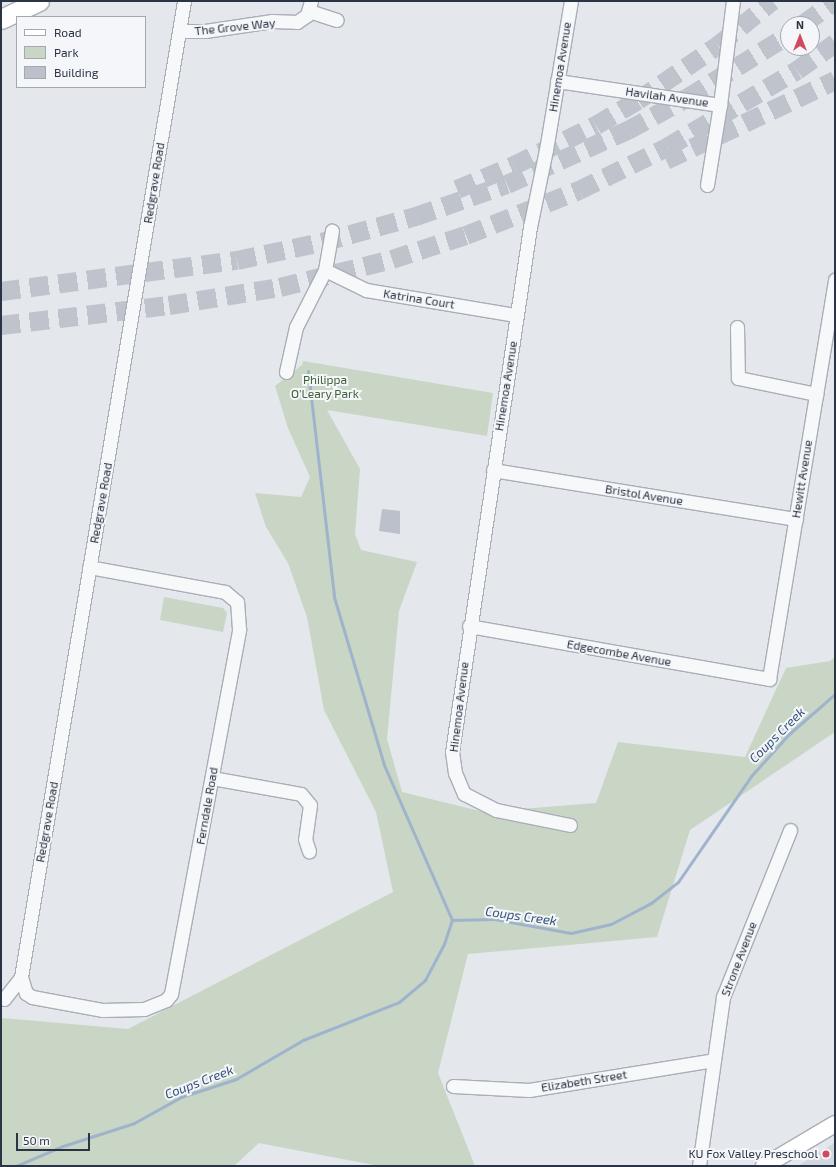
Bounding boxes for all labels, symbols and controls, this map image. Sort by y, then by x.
legend [16,16,146,88]
street label: The Grove Way [194,16,276,38]
north arrow [780,16,820,56]
text: N [796,18,804,31]
street label: Hinemoa Avenue [546,21,574,113]
text: Road [54,25,82,39]
text: Park [54,45,79,59]
text: Building [54,65,98,79]
street label: Havilah Avenue [624,84,710,110]
street label: Redgrave Road [140,141,168,225]
street label: Katrina Court [382,286,456,312]
street label: Hinemoa Avenue [492,340,520,432]
park label: Philippa O'Leary Park [291,373,359,401]
street label: Hewitt Avenue [789,439,815,519]
street label: Redgrave Road [87,461,115,545]
street label: Bristol Avenue [604,482,684,508]
street label: Edgecombe Avenue [566,637,672,669]
street label: Hinemoa Avenue [446,661,472,753]
water label: Coups Creek [746,704,808,766]
street label: Ferndale Road [193,766,221,846]
street label: Redgrave Road [33,780,61,864]
water label: Coups Creek [484,903,558,929]
street label: Strone Avenue [718,920,760,998]
water label: Coups Creek [163,1062,235,1102]
street label: Elizabeth Street [540,1067,628,1095]
scale bar [18,1125,92,1151]
text: 50 m [23,1133,50,1147]
place label: KU Fox Valley Preschool [688,1147,818,1161]
marker: KU Fox Valley Preschool [821,1149,831,1159]

